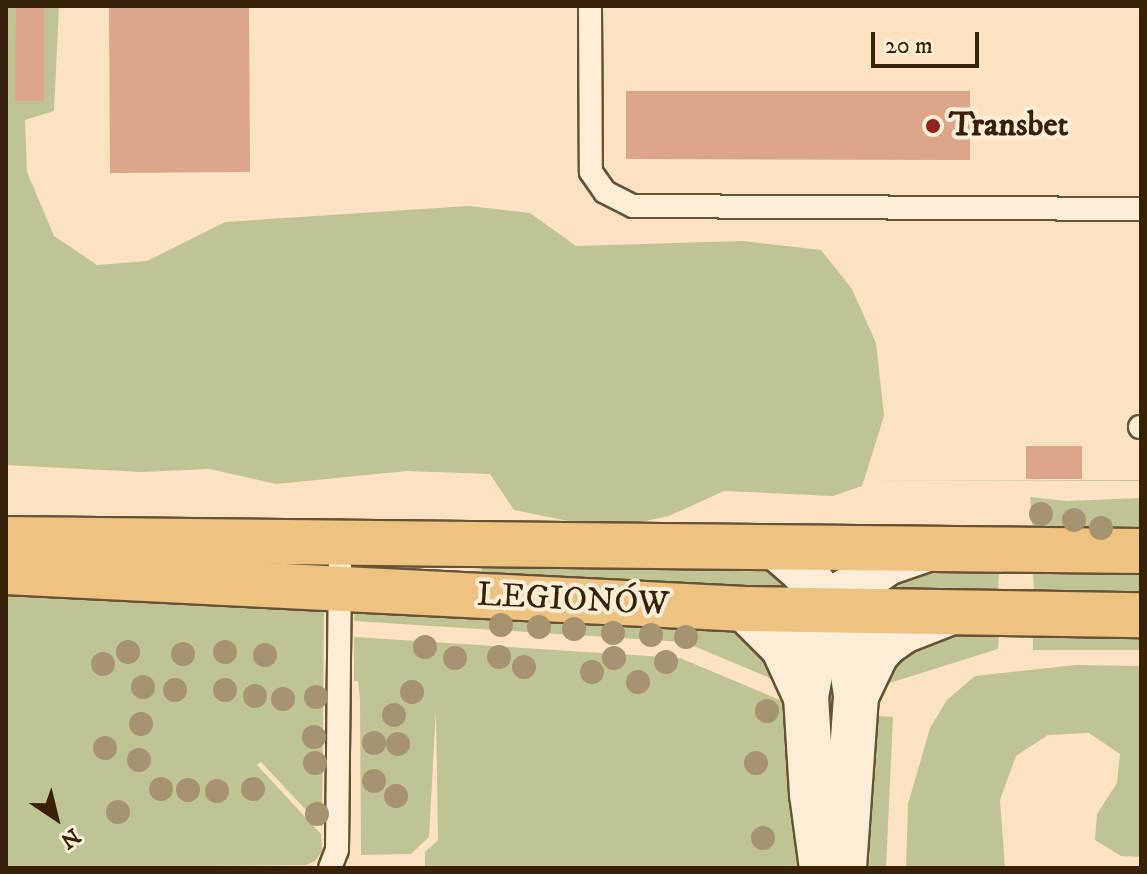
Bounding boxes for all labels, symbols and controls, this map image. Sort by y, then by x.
scale bar [875,16,983,66]
text: 20 m [885,31,933,61]
place label: Transbet [949,106,1068,146]
marker: Transbet [924,117,942,135]
street label: LEGIONÓW [476,575,670,625]
north arrow [16,778,96,858]
text: N [55,822,85,854]

